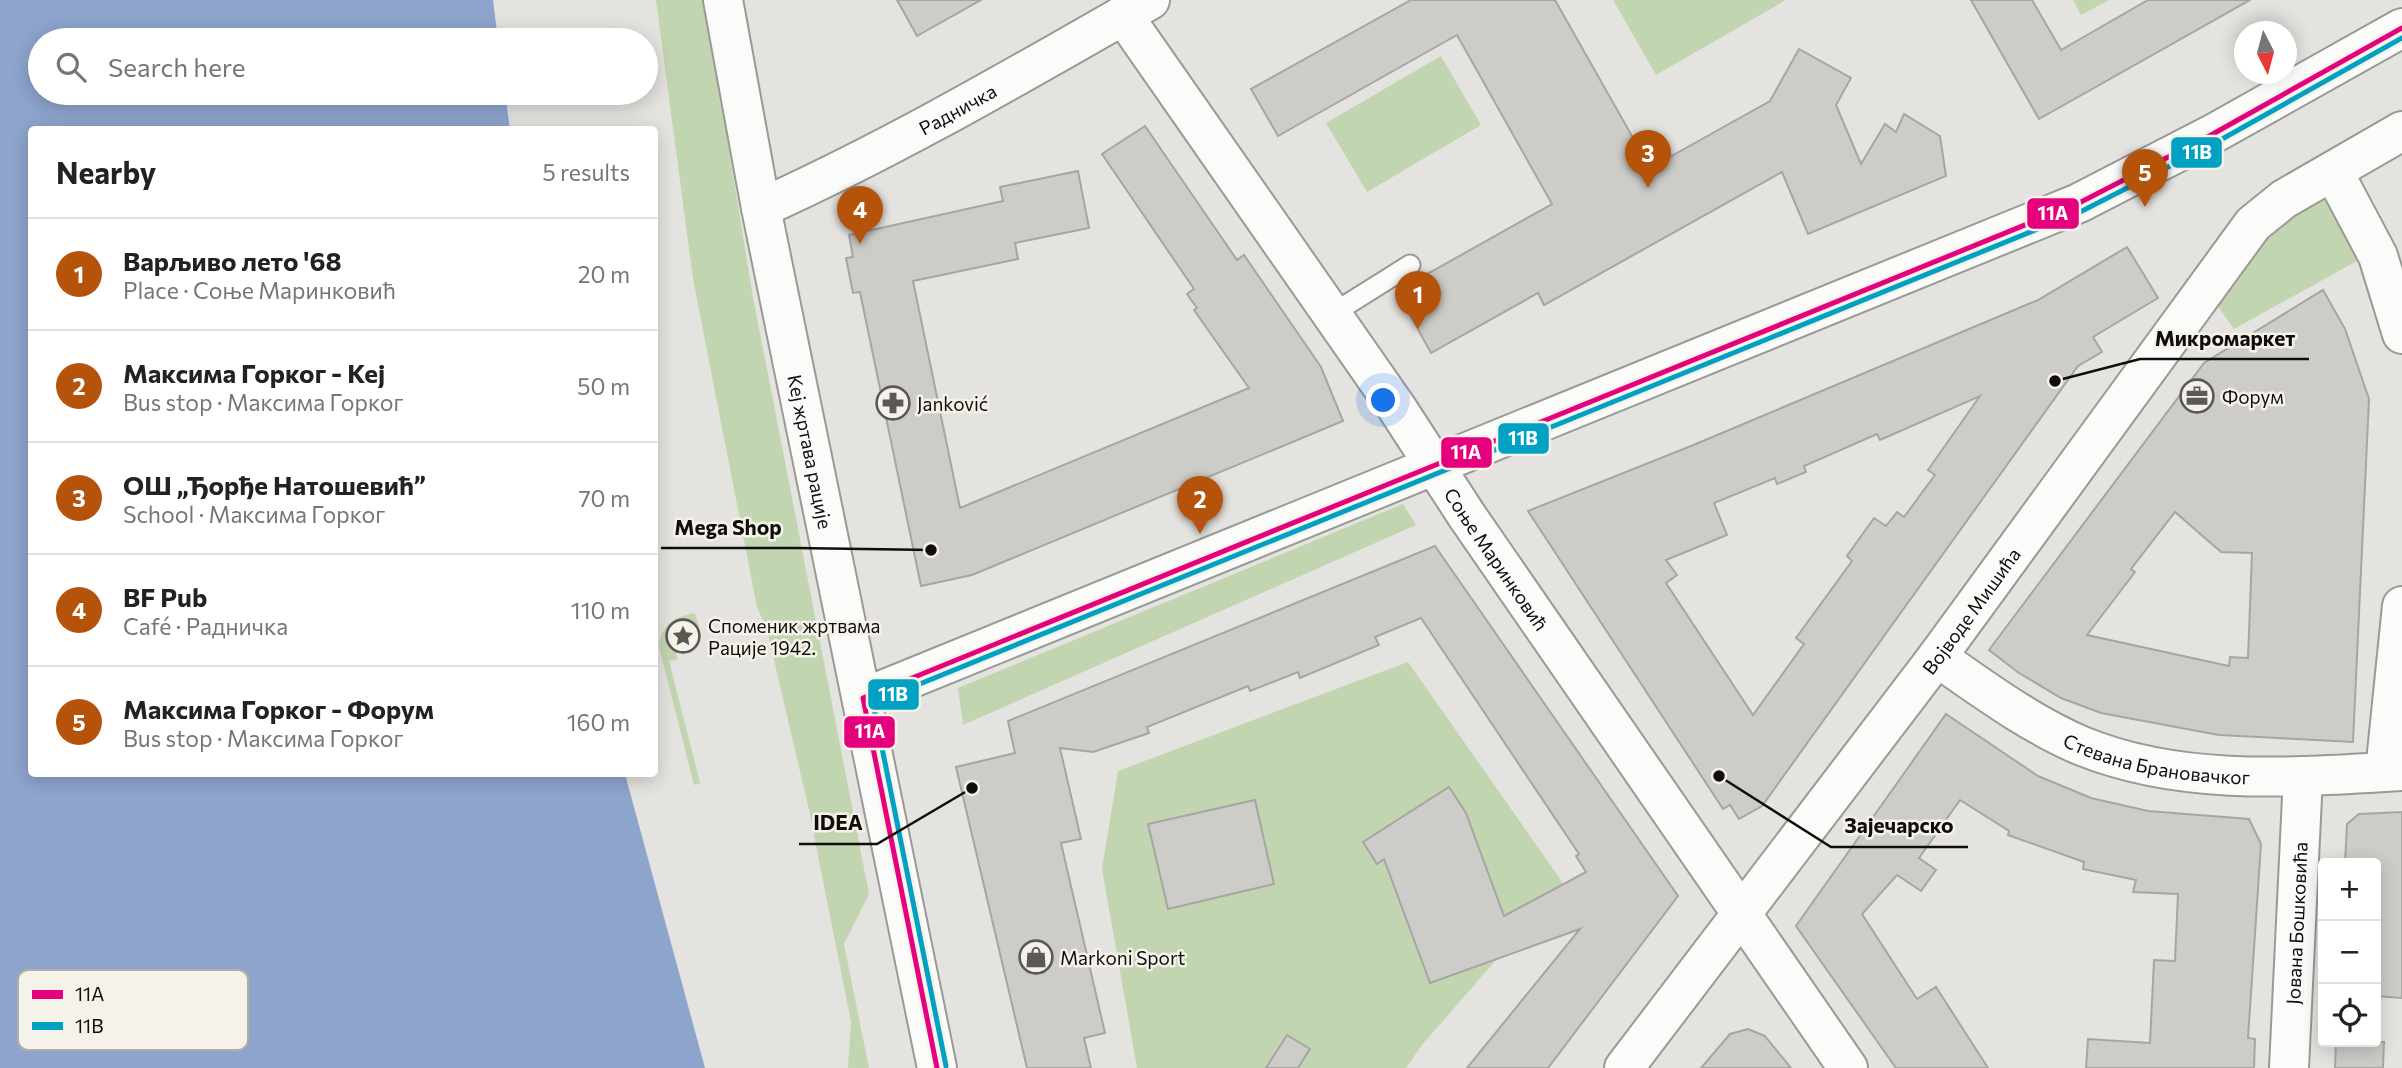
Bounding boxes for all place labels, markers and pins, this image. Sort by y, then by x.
pin: 3 [1625,130,1671,188]
pin: 5 [2122,149,2168,207]
pin: 4 [837,186,883,244]
pin: 1 [1395,271,1441,329]
callout: Микромаркет [2140,317,2309,359]
office icon: Форум [2178,377,2216,415]
pharmacy icon: Janković [874,384,912,422]
place label: Форум [2222,385,2284,408]
place label: Janković [917,392,988,415]
pin: 2 [1177,476,1223,534]
callout: Mega Shop [661,506,796,548]
place label: Споменик жртвама Рације 1942. [708,614,880,659]
place icon: Споменик жртвама Рације 1942. [664,617,702,655]
callout: IDEA [799,802,877,844]
callout: Зајечарско [1831,805,1968,847]
shop icon: Markoni Sport [1017,938,1055,976]
place label: Markoni Sport [1060,946,1185,969]

